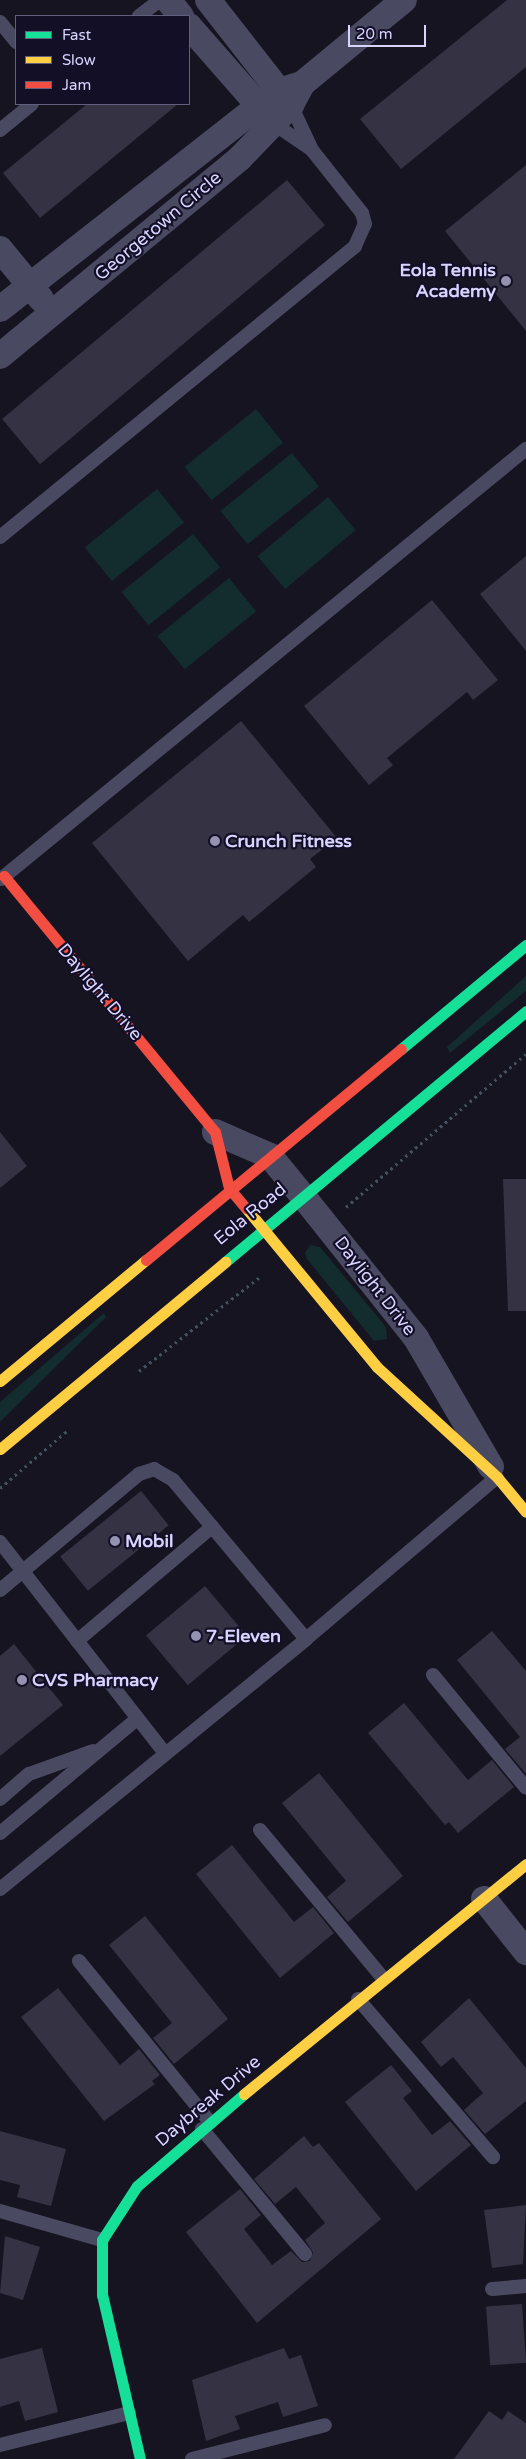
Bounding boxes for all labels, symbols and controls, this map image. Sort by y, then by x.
legend [15,15,190,105]
scale bar [351,15,428,47]
text: 20 m [356,25,393,43]
text: Fast [62,26,91,44]
text: Slow [62,51,96,69]
text: Jam [62,76,91,94]
street label: Georgetown Circle [90,167,226,285]
place label: Eola Tennis Academy [400,260,496,302]
marker: Eola Tennis Academy [500,275,512,287]
place label: Crunch Fitness [225,830,352,852]
marker: Crunch Fitness [209,835,221,847]
street label: Daylight Drive [53,939,147,1045]
street label: Eola Road [210,1178,290,1250]
street label: Daylight Drive [330,1232,420,1340]
place label: Mobil [125,1530,173,1552]
marker: Mobil [109,1535,121,1547]
place label: 7-Eleven [206,1625,281,1647]
marker: 7-Eleven [190,1630,202,1642]
place label: CVS Pharmacy [32,1669,159,1691]
marker: CVS Pharmacy [16,1674,28,1686]
street label: Daybreak Drive [151,2051,265,2151]

